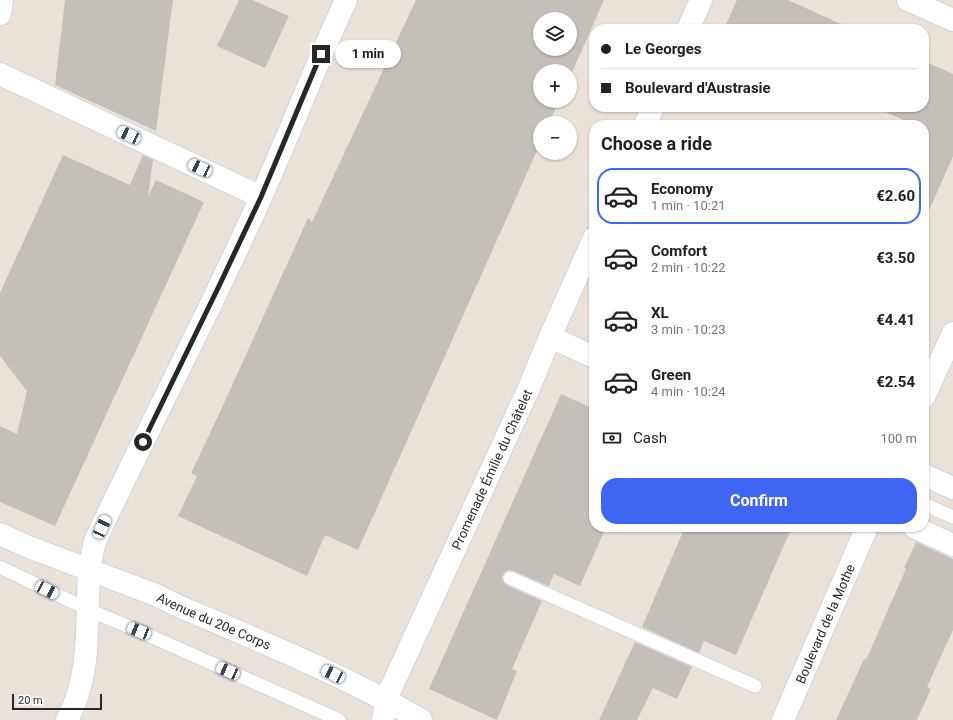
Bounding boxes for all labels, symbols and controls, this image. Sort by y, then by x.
map controls [533,12,577,160]
button: layers [533,12,577,56]
callout: 1 min [335,40,401,68]
text: Le Georges [625,40,701,58]
route end [312,45,330,63]
text: 1 min [352,46,384,61]
button: + [533,64,577,108]
text: Boulevard d'Austrasie [625,79,771,97]
button: − [533,116,577,160]
car [116,124,142,146]
text: Choose a ride [601,133,712,154]
car [187,157,213,179]
icon: car [603,178,639,214]
text: Economy [651,180,713,198]
text: €2.60 [876,187,915,205]
text: 1 min · 10:21 [651,198,726,213]
icon: car [603,240,639,276]
text: Comfort [651,242,707,260]
text: €3.50 [876,249,915,267]
text: 2 min · 10:22 [651,260,726,275]
icon: car [603,302,639,338]
text: XL [651,304,669,322]
text: €4.41 [876,311,915,329]
text: 3 min · 10:23 [651,322,726,337]
icon: car [603,364,639,400]
text: Green [651,366,691,384]
text: €2.54 [876,373,915,391]
text: 4 min · 10:24 [651,384,726,399]
street label: Promenade Émilie du Châtelet [449,387,535,552]
icon: cash [601,427,623,449]
text: Cash [633,429,667,447]
text: 100 m [880,431,917,446]
route start [134,433,152,451]
button: Confirm [601,478,917,524]
car [91,514,113,540]
street label: Boulevard de la Mothe [793,562,858,686]
car [34,579,60,601]
street label: Avenue du 20e Corps [154,590,273,653]
car [126,621,152,641]
car [215,661,241,681]
car [320,663,346,685]
scale bar [12,692,102,711]
text: 20 m [18,694,43,707]

